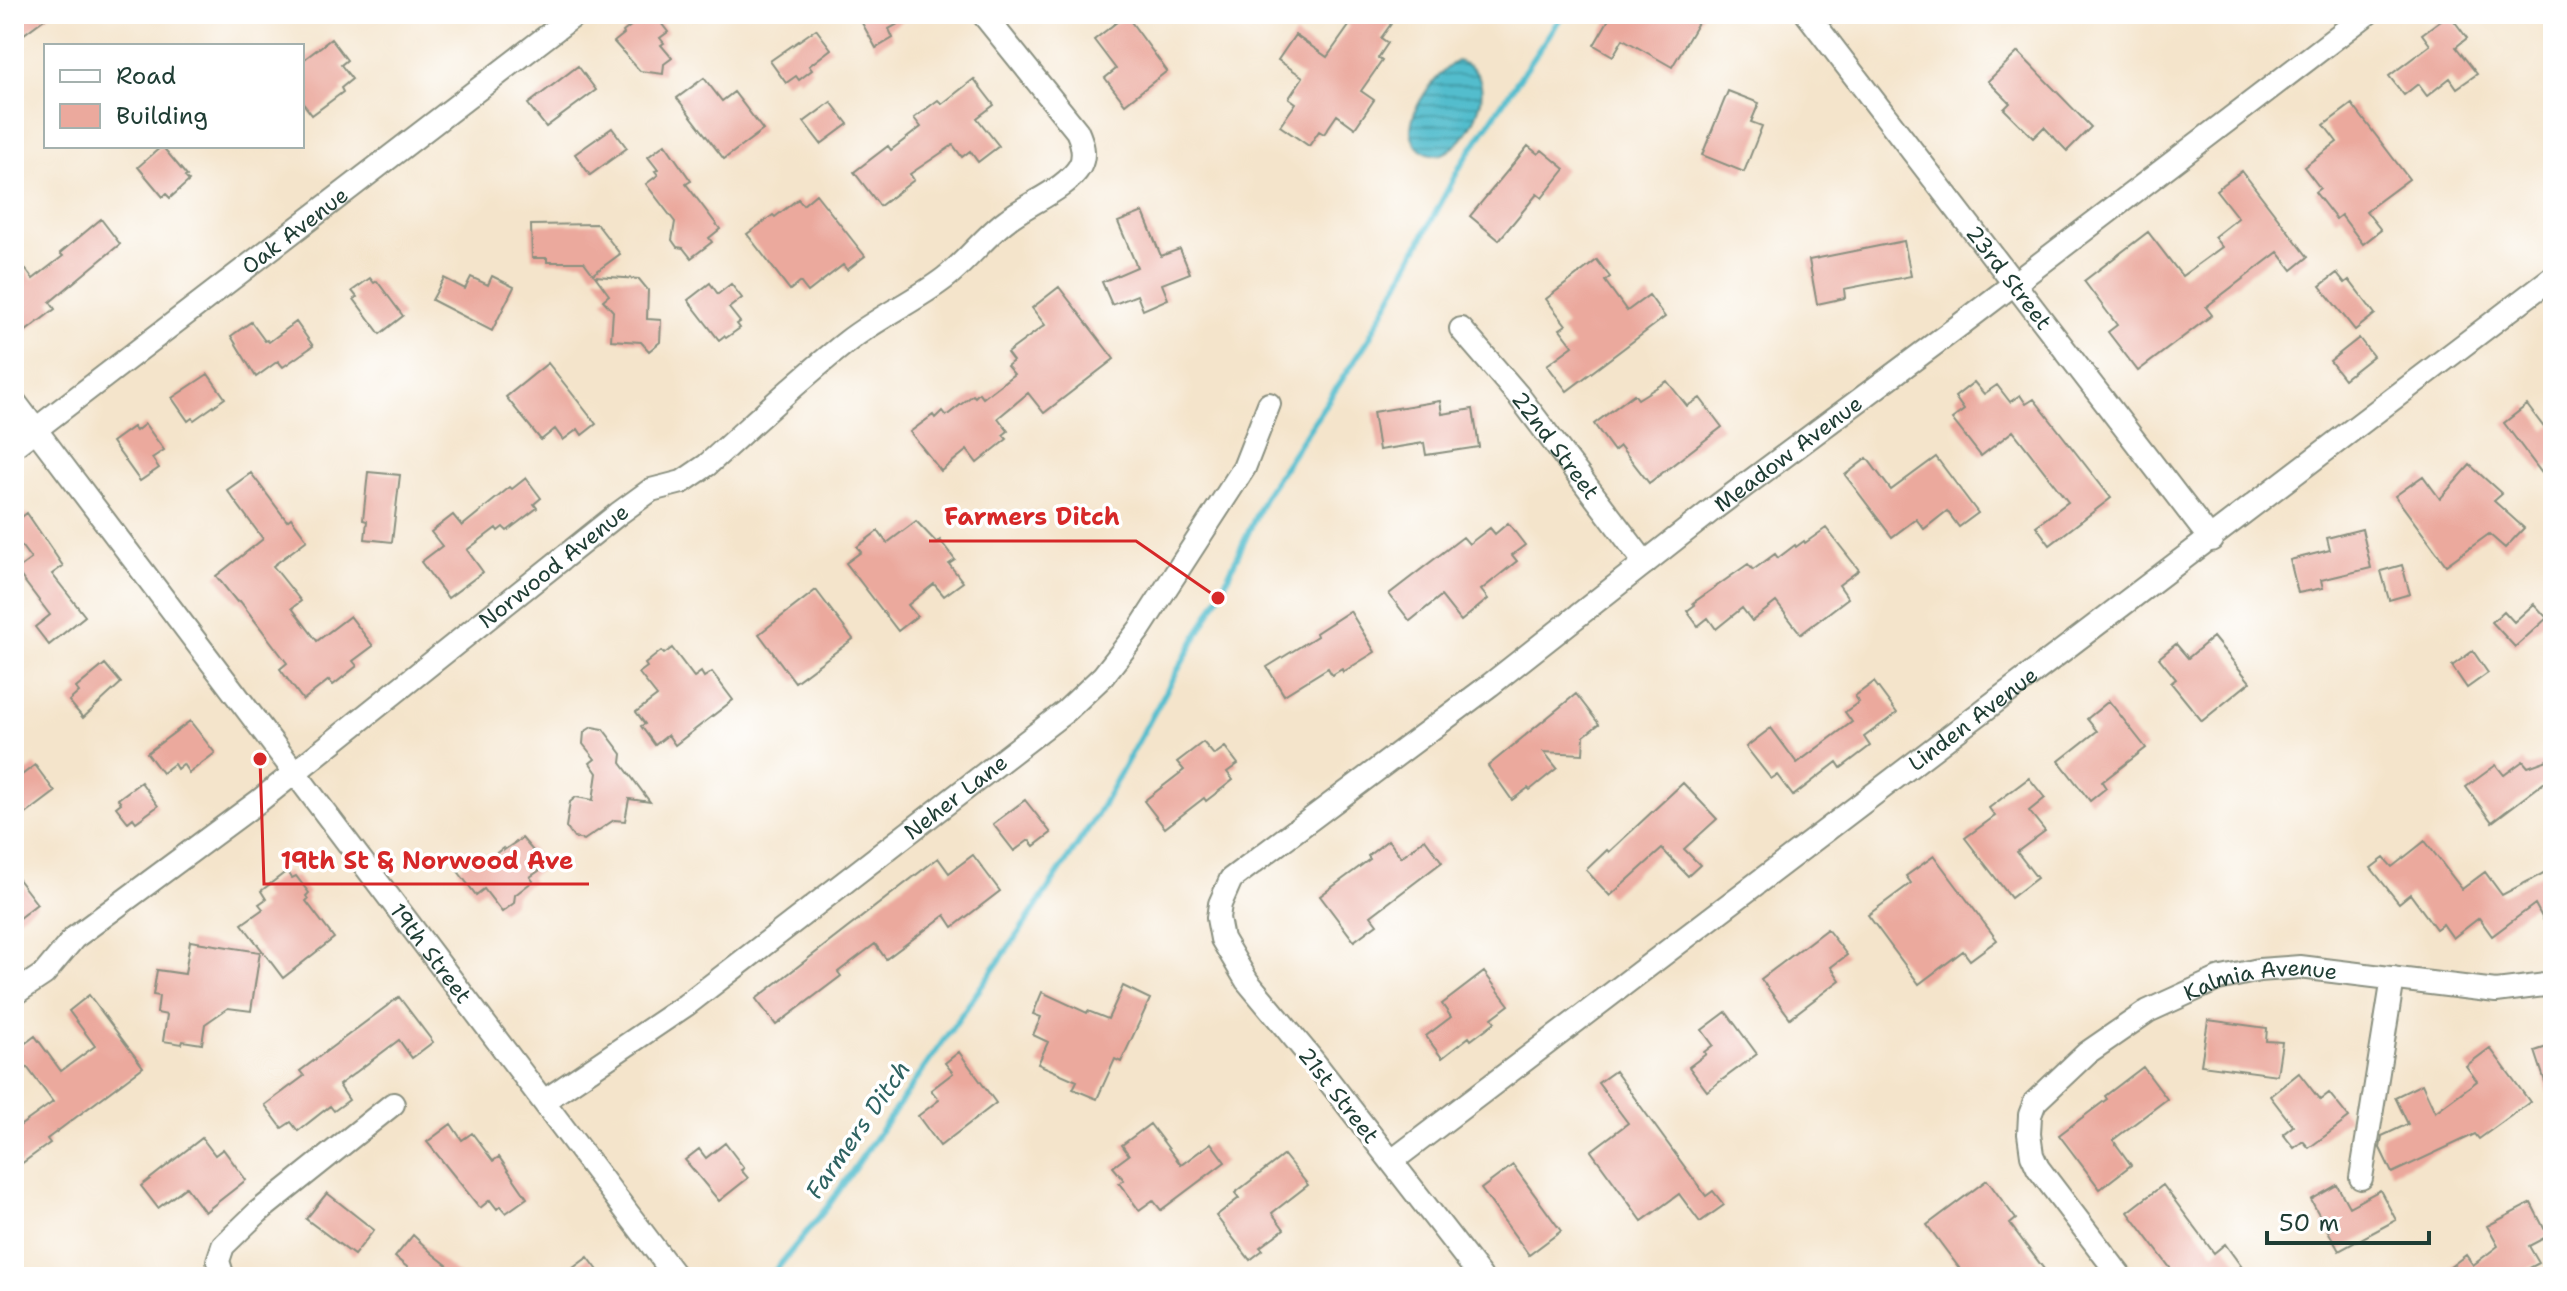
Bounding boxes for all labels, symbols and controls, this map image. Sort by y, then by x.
legend [44,44,304,148]
text: Road [116,60,176,92]
text: Building [116,100,208,132]
street label: Oak Avenue [236,180,354,281]
street label: 23rd Street [1959,219,2058,336]
street label: 22nd Street [1505,385,1606,505]
street label: Meadow Avenue [1708,389,1868,519]
callout: Farmers Ditch [929,493,1136,541]
street label: Norwood Avenue [473,497,635,635]
text: Farmers Ditch [944,501,1120,533]
street label: Linden Avenue [1902,661,2044,778]
street label: Neher Lane [898,748,1013,846]
callout: 19th St & Norwood Ave [264,836,589,884]
text: 19th St & Norwood Ave [280,845,574,877]
street label: 19th Street [383,897,478,1009]
street label: Kalmia Avenue [2179,953,2339,1008]
street label: 21st Street [1292,1041,1385,1150]
water label: Farmers Ditch [798,1054,918,1206]
scale bar [2267,1195,2429,1245]
text: 50 m [2279,1207,2339,1239]

